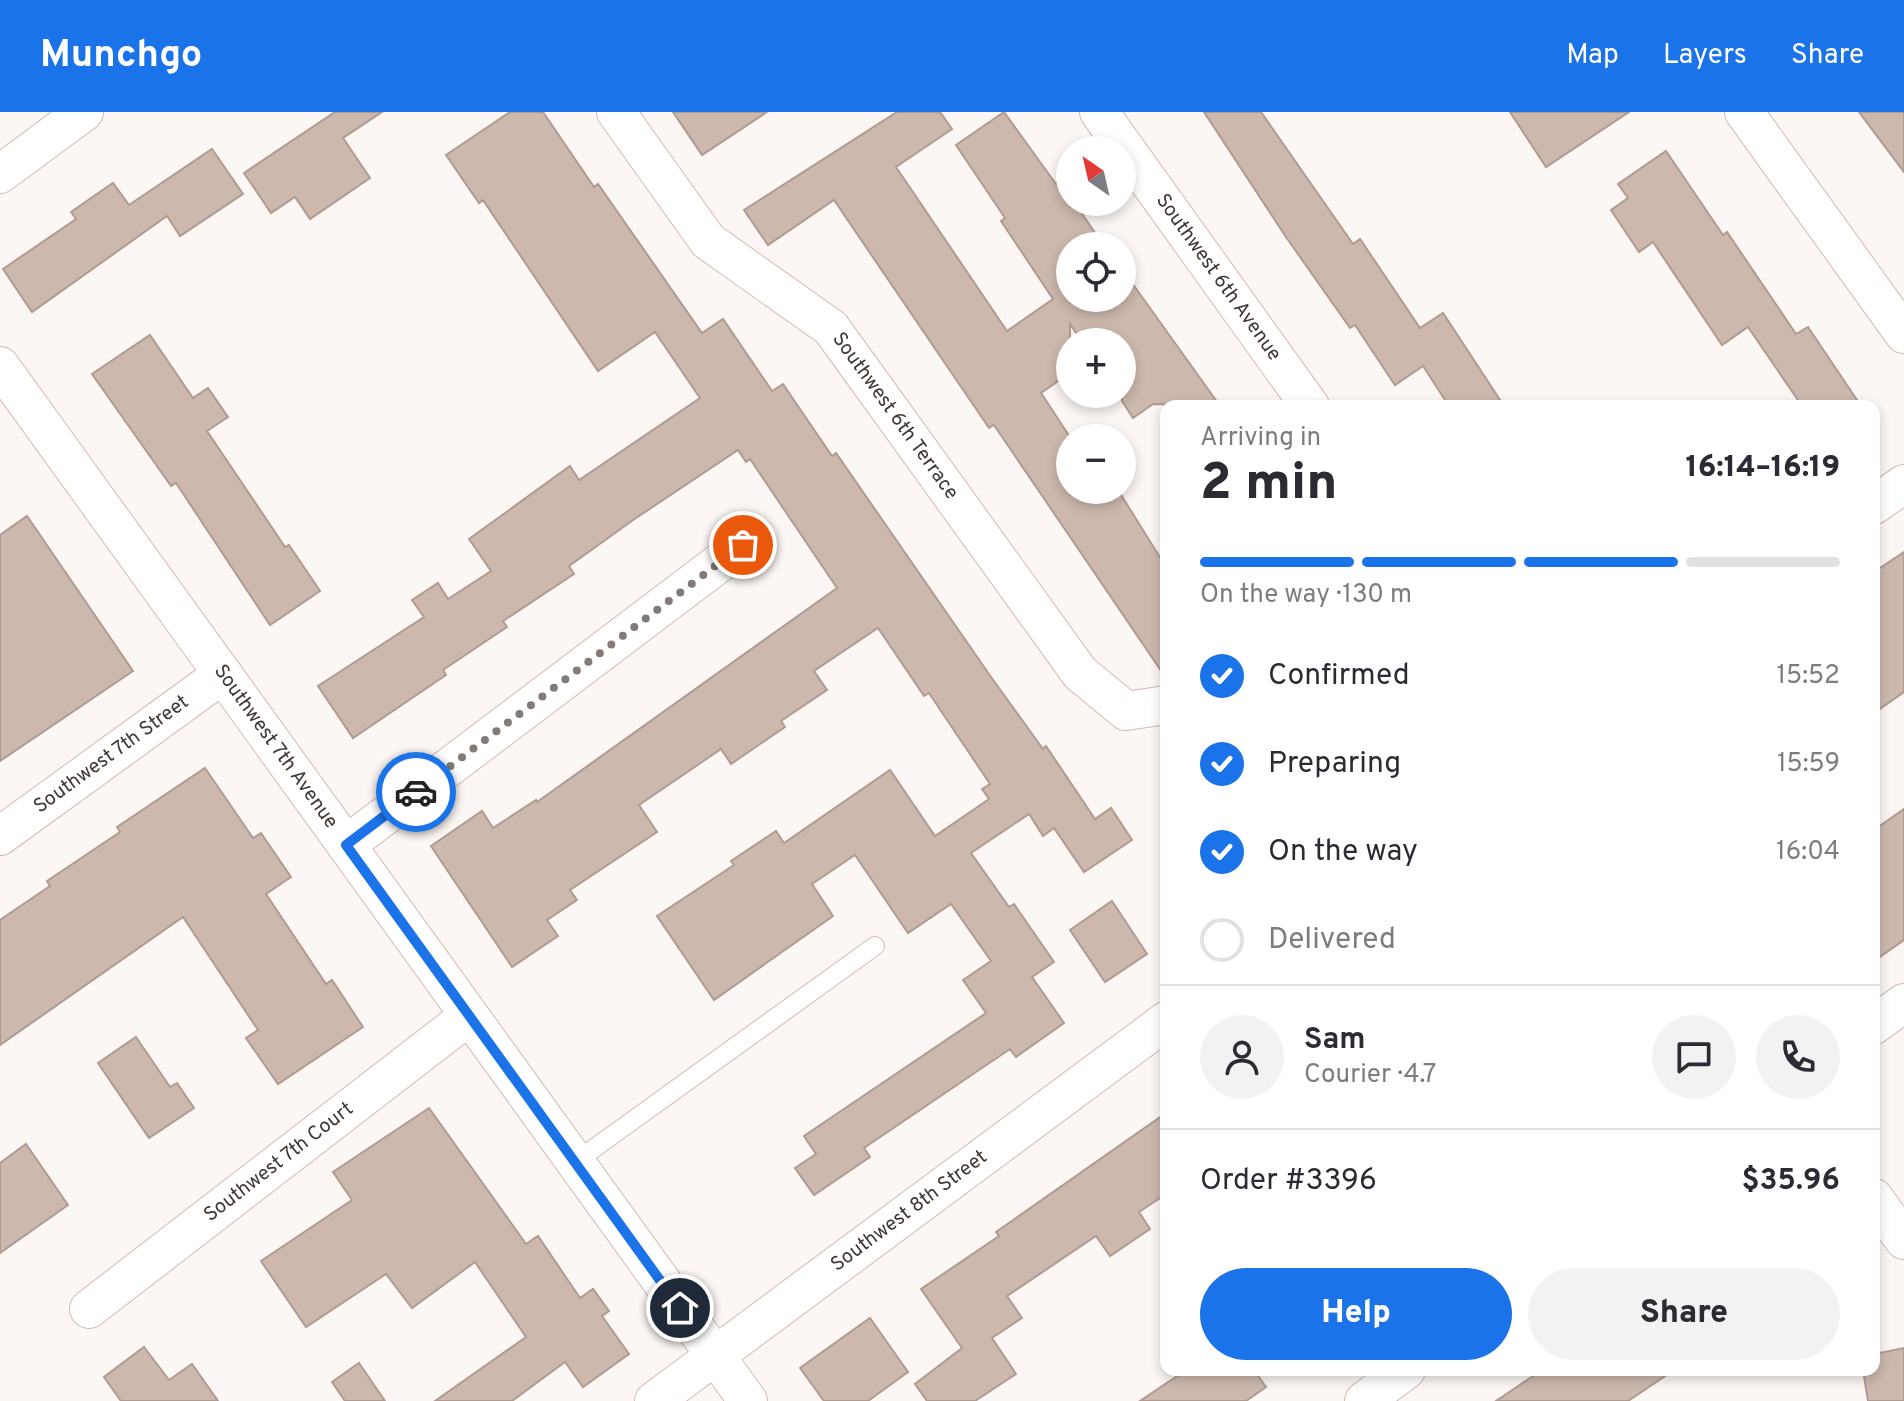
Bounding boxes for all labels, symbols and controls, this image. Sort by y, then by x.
text: Munchgo [40,32,202,81]
text: Map [1566,38,1619,74]
text: Layers [1663,38,1747,74]
text: Share [1791,38,1864,74]
north arrow [1056,136,1136,216]
map controls [1056,136,1136,504]
street label: Southwest 6th Avenue [1149,189,1287,366]
button: locate [1056,232,1136,312]
street label: Southwest 6th Terrace [826,327,964,505]
button: + [1056,328,1136,408]
text: Arriving in [1200,422,1321,455]
button: − [1056,424,1136,504]
text: 16:14–16:19 [1685,450,1840,487]
text: 2 min [1200,452,1338,518]
pin [709,511,777,579]
icon: bag [721,523,765,567]
text: On the way · 130 m [1200,579,1412,612]
icon: check [1200,654,1244,698]
text: Confirmed [1268,658,1410,695]
street label: Southwest 7th Avenue [207,660,343,834]
text: 15:52 [1776,660,1840,693]
street label: Southwest 7th Street [29,690,194,820]
icon: check [1200,742,1244,786]
text: Preparing [1268,746,1401,783]
text: 15:59 [1777,748,1840,781]
courier [376,752,456,832]
icon: car [394,770,438,814]
icon: check [1200,830,1244,874]
text: On the way [1268,834,1418,871]
text: 16:04 [1776,836,1840,869]
text: Delivered [1268,922,1396,959]
button: person [1200,1015,1284,1099]
button: chat [1652,1015,1736,1099]
button: phone [1756,1015,1840,1099]
text: Sam [1304,1022,1366,1059]
text: Courier · 4.7 [1304,1059,1436,1092]
street label: Southwest 7th Court [199,1097,359,1228]
street label: Southwest 8th Street [826,1145,993,1278]
text: Order #3396 [1200,1163,1377,1200]
text: $35.96 [1741,1163,1840,1200]
button: Help [1200,1268,1512,1360]
button: Share [1528,1268,1840,1360]
pin [646,1274,714,1342]
icon: home [658,1286,702,1330]

